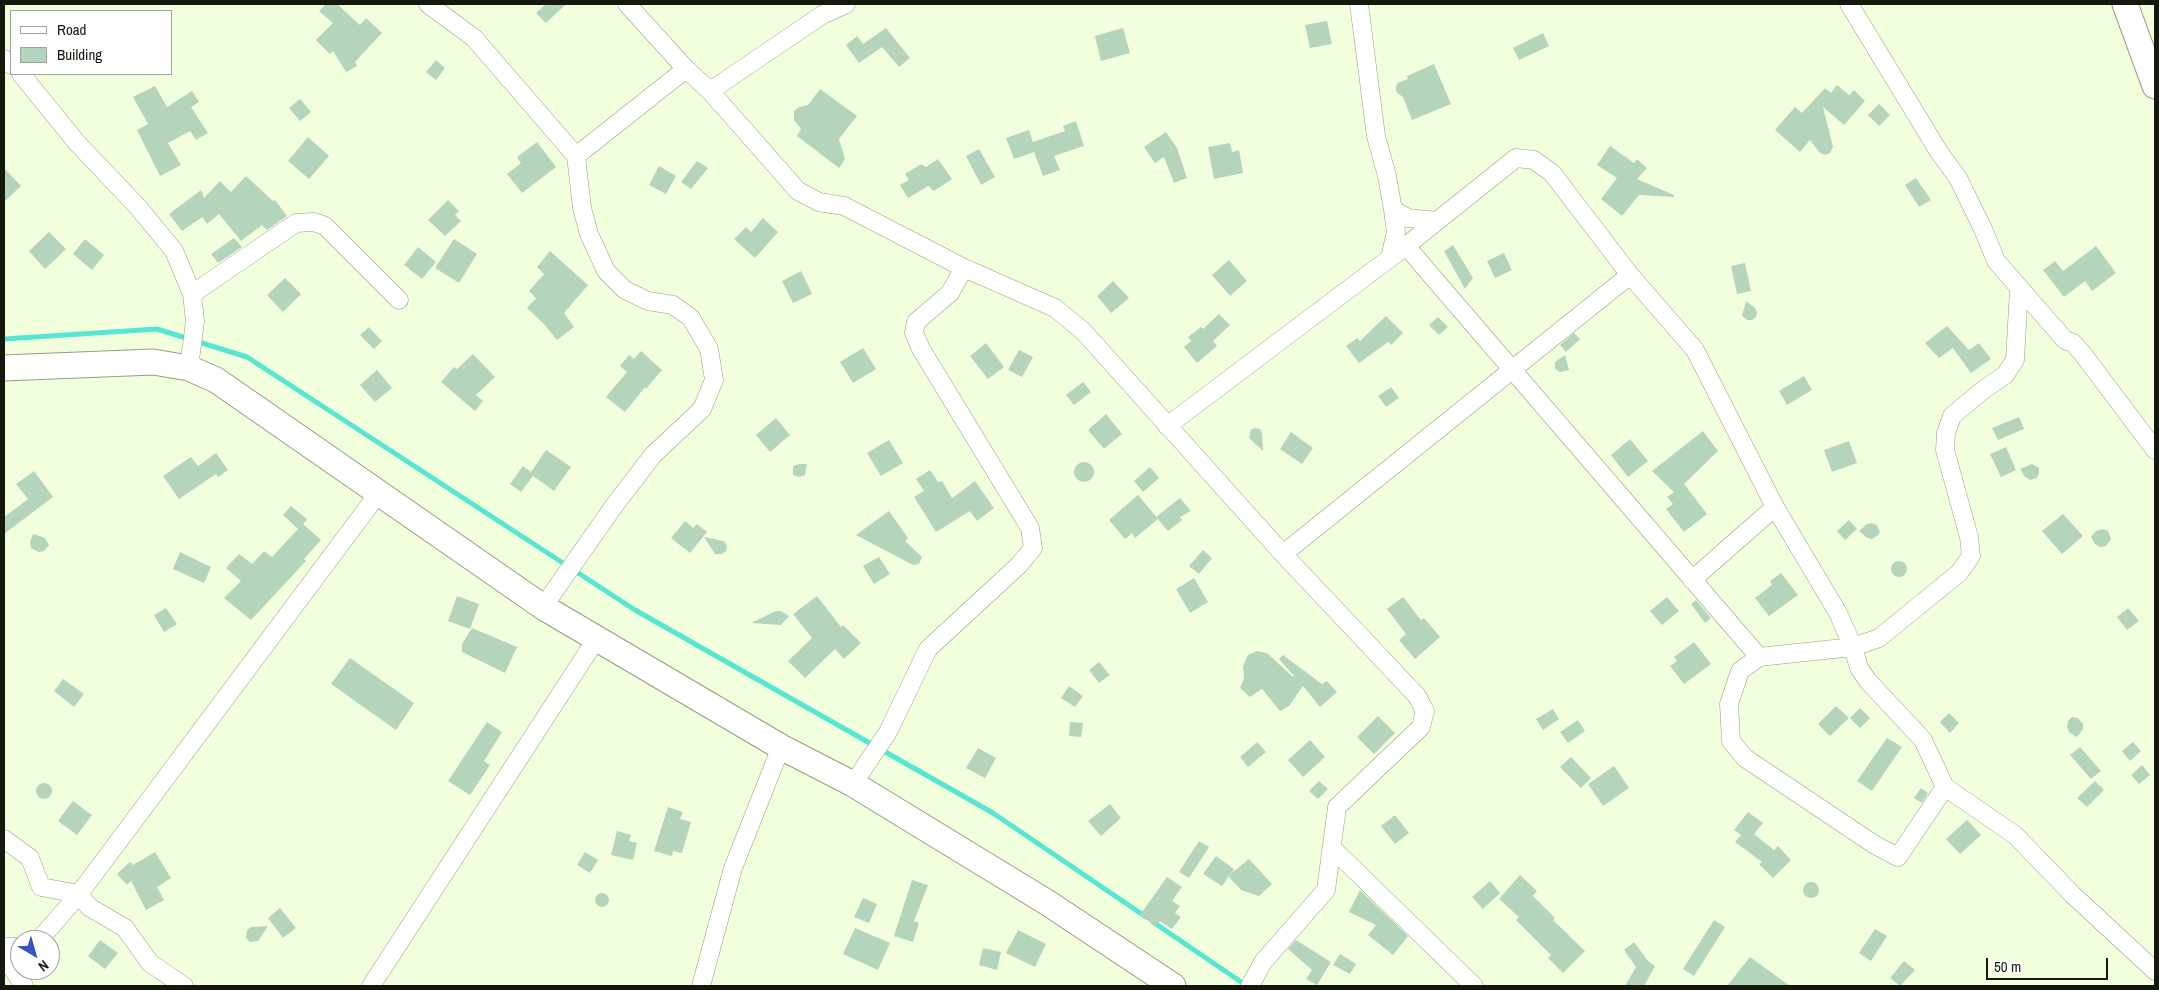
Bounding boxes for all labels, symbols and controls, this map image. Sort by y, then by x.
legend [10,10,172,75]
text: Road [57,19,86,40]
text: Building [57,44,102,65]
north arrow [10,930,60,980]
scale bar [1989,948,2112,980]
text: N [35,956,52,976]
text: 50 m [1994,956,2021,977]

